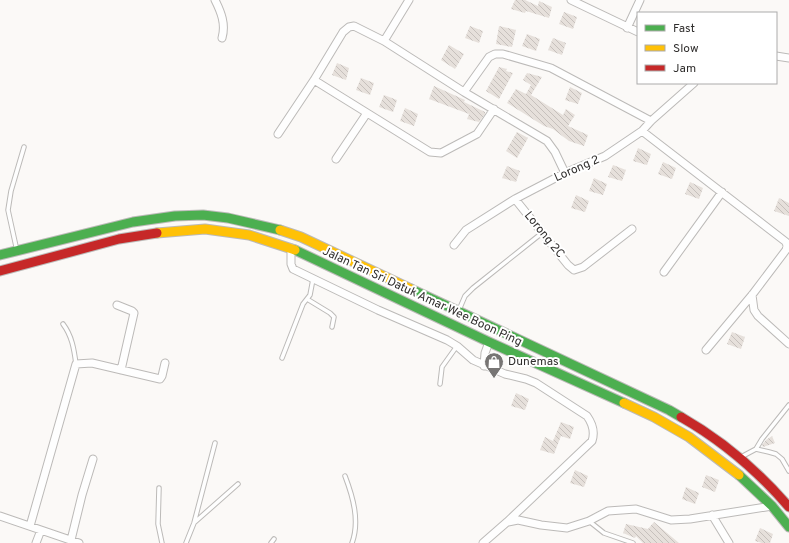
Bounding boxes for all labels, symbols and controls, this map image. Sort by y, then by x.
legend [637,12,777,84]
text: Fast [673,21,695,37]
text: Slow [673,41,699,57]
text: Jam [673,61,696,77]
street label: Lorong 2 [552,152,602,186]
street label: Lorong 2C [520,208,568,262]
street label: Jalan Tan Sri Datuk Amar Wee Boon Ping [320,244,524,350]
shop icon: Dunemas [483,351,505,379]
place label: Dunemas [508,354,559,370]

